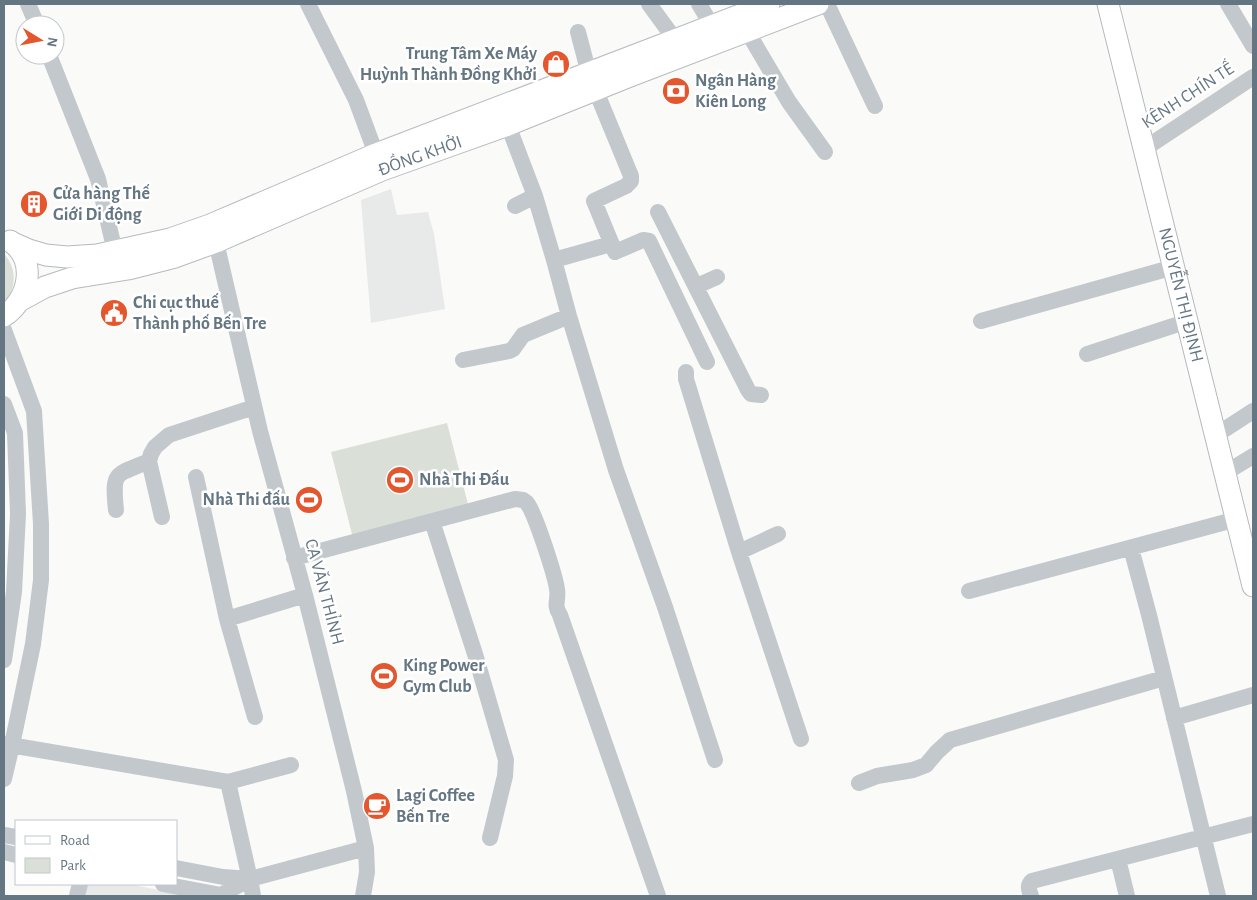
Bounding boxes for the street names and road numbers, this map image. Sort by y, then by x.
street label: KÊNH CHÍN TẾ [1136,55,1237,132]
street label: ĐỒNG KHỞI [376,132,464,180]
street label: NGUYỄN THỊ ĐỊNH [1155,226,1206,364]
street label: CA VĂN THỈNH [301,536,350,647]

